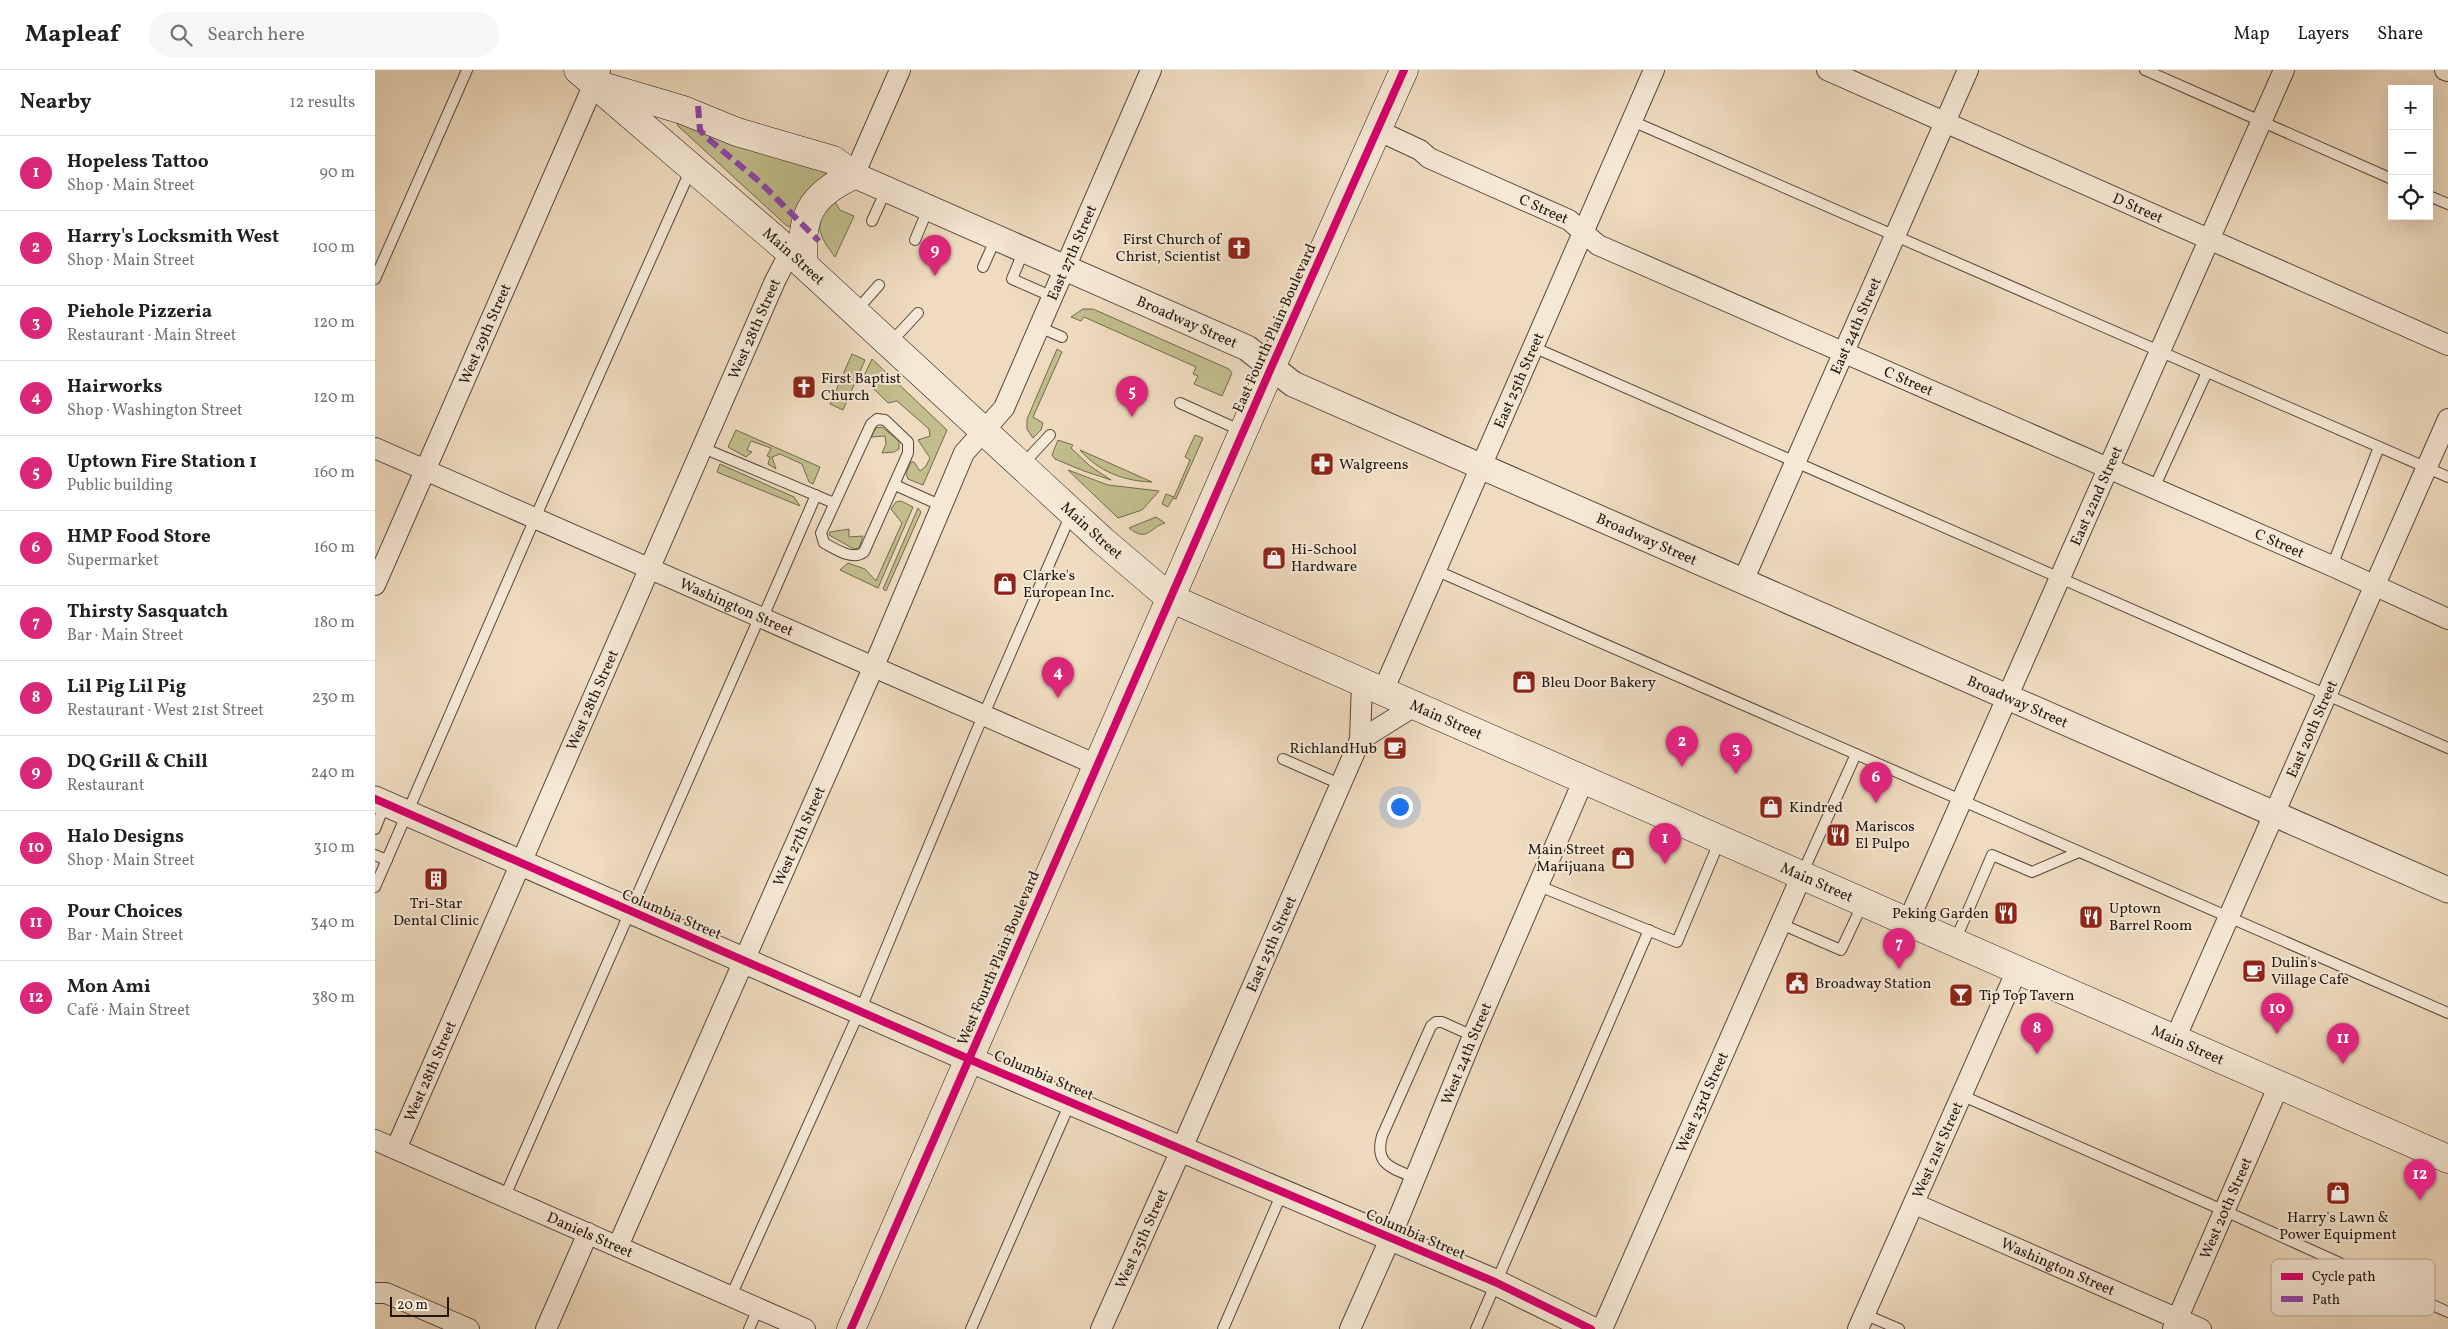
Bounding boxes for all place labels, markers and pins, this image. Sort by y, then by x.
place label: First Church of Christ, Scientist [1116,230,1223,268]
pin: 9 [919,235,951,276]
church icon: First Church of Christ, Scientist [1226,235,1252,261]
place label: First Baptist Church [821,369,901,407]
church icon: First Baptist Church [791,374,817,400]
pin: 5 [1116,376,1148,417]
pharmacy icon: Walgreens [1309,451,1335,477]
place label: Walgreens [1339,455,1409,476]
place label: Hi-School Hardware [1291,540,1357,578]
shop icon: Hi-School Hardware [1261,545,1287,571]
place label: Clarke's European Inc. [1023,566,1114,604]
shop icon: Clarke's European Inc. [992,571,1018,597]
pin: 4 [1042,657,1074,698]
shop icon: Bleu Door Bakery [1511,669,1537,695]
place label: Bleu Door Bakery [1541,673,1656,694]
pin: 2 [1666,726,1698,767]
pin: 3 [1720,733,1752,774]
cafe icon: RichlandHub [1382,735,1408,761]
place label: RichlandHub [1290,739,1377,760]
pin: 6 [1860,762,1892,803]
shop icon: Kindred [1758,794,1784,820]
place label: Kindred [1789,798,1843,819]
place label: Mariscos El Pulpo [1855,817,1915,855]
restaurant icon: Mariscos El Pulpo [1825,822,1851,848]
pin: 1 [1649,823,1681,864]
place label: Main Street Marijuana [1528,840,1605,878]
shop icon: Main Street Marijuana [1610,845,1636,871]
building icon: Tri-Star Dental Clinic [423,866,449,892]
place label: Tri-Star Dental Clinic [393,894,479,932]
place label: Uptown Barrel Room [2109,899,2192,937]
restaurant icon: Peking Garden [1993,900,2019,926]
place label: Peking Garden [1892,904,1989,925]
restaurant icon: Uptown Barrel Room [2078,904,2104,930]
pin: 7 [1883,928,1915,969]
place label: Dulin's Village Cafe [2271,953,2349,991]
cafe icon: Dulin's Village Cafe [2241,958,2267,984]
public building icon: Broadway Station [1784,970,1810,996]
place label: Broadway Station [1815,974,1931,995]
bar icon: Tip Top Tavern [1948,982,1974,1008]
place label: Tip Top Tavern [1979,986,2075,1007]
pin: 10 [2261,993,2293,1034]
pin: 8 [2021,1013,2053,1054]
pin: 11 [2327,1023,2359,1064]
pin: 12 [2404,1159,2436,1200]
shop icon: Harry's Lawn & Power Equipment [2325,1180,2351,1206]
place label: Harry's Lawn & Power Equipment [2279,1208,2397,1246]

